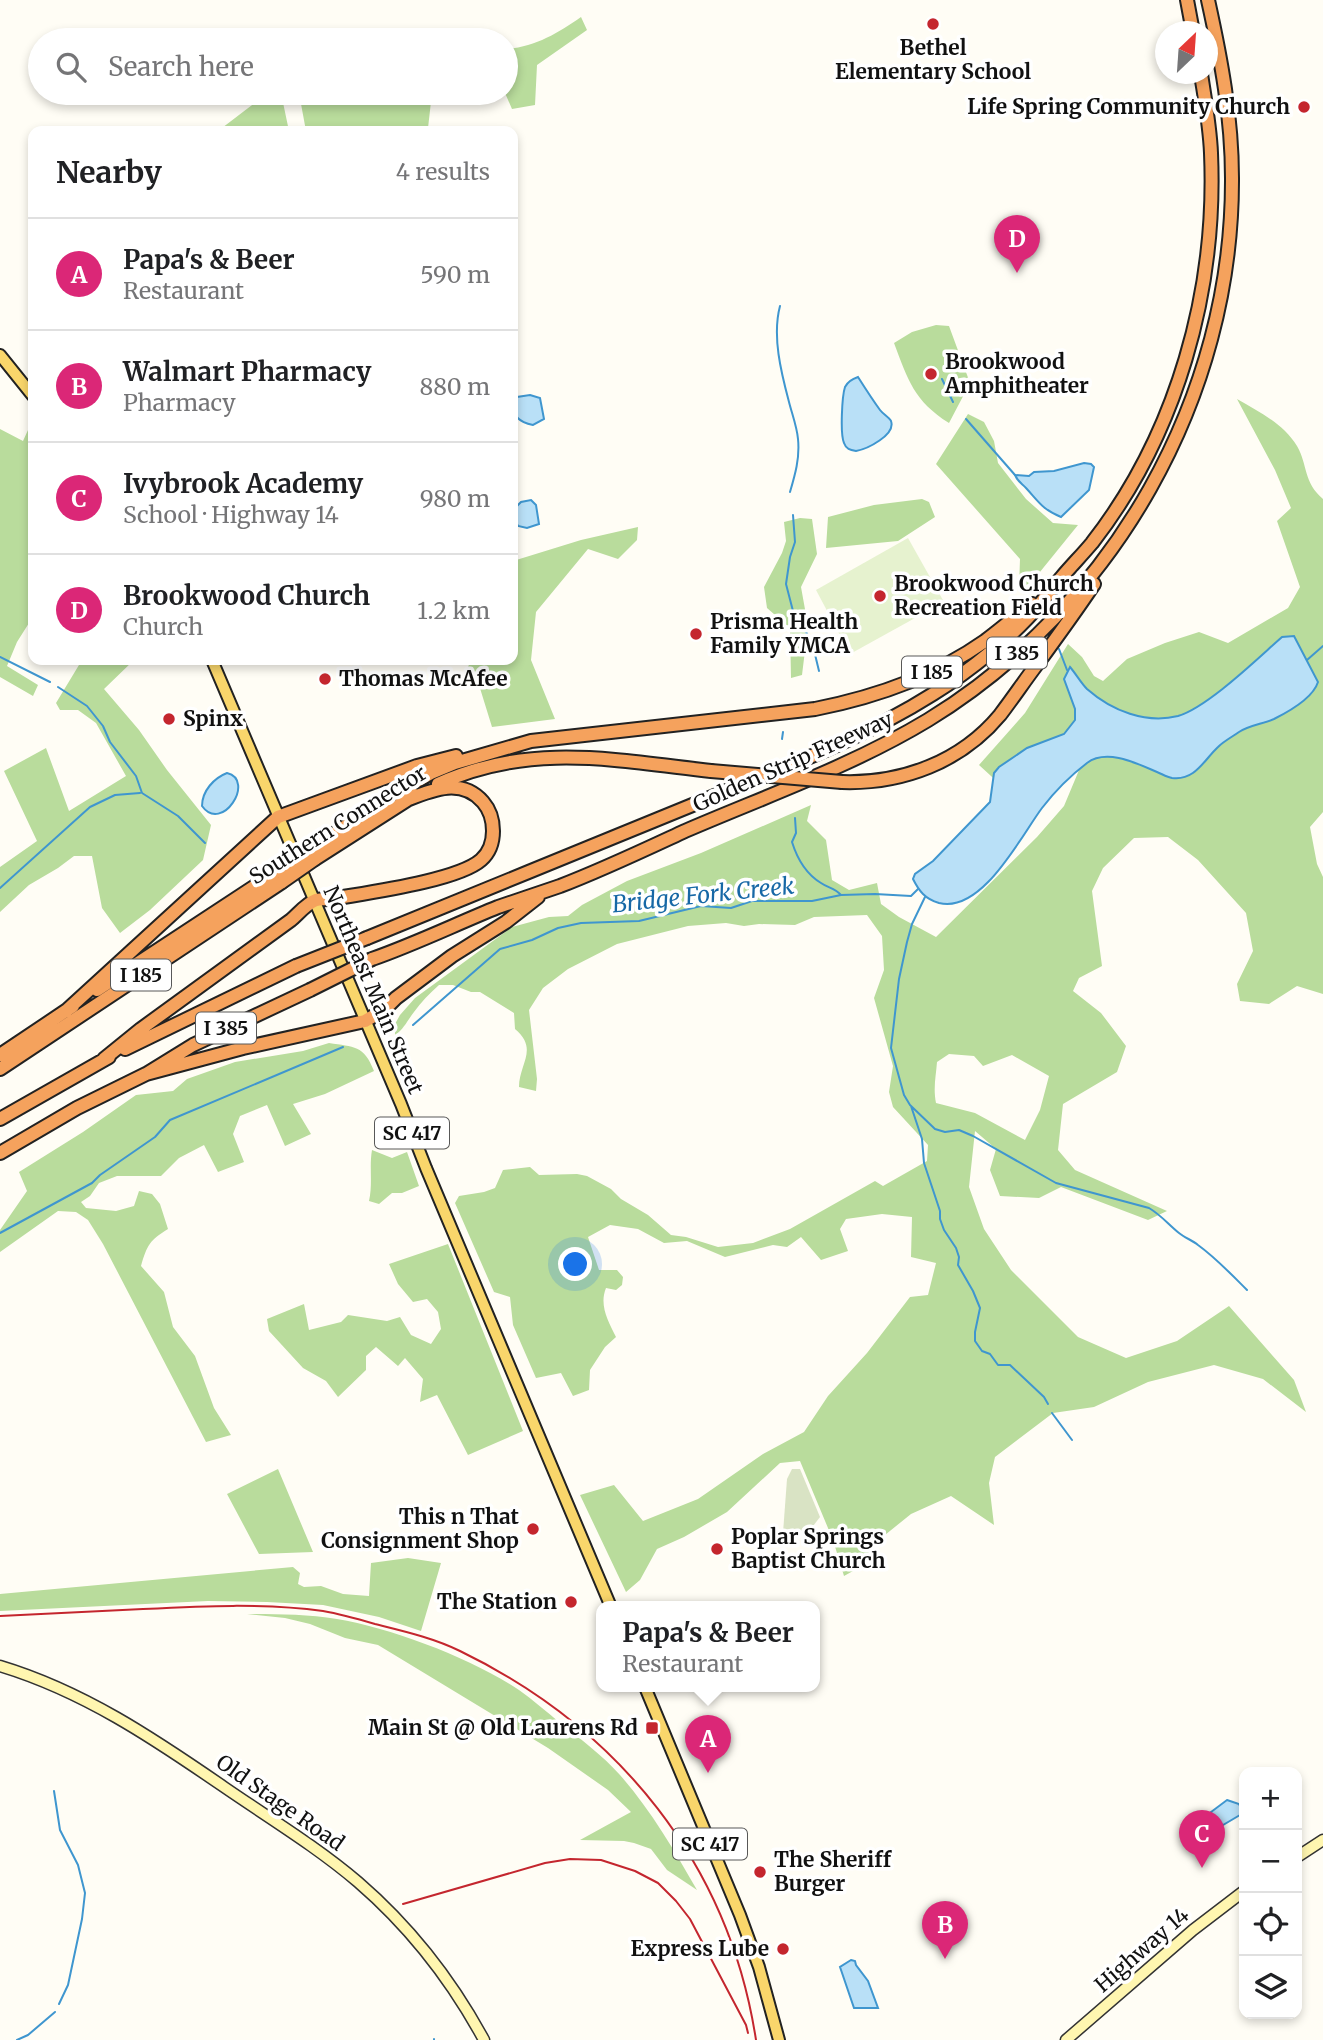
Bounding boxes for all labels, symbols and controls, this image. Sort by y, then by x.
marker: Bethel Elementary School [925,16,941,32]
north arrow [1155,21,1218,84]
search box [28,28,518,105]
place label: Bethel Elementary School [835,34,1031,85]
icon: search [52,48,90,86]
text: Search here [108,50,254,83]
place label: Life Spring Community Church [967,93,1290,120]
marker: Life Spring Community Church [1296,99,1312,115]
text: Nearby [56,153,162,191]
text: 4 results [396,157,490,186]
pin: D [994,215,1040,273]
text: Papa's & Beer [123,243,295,276]
text: A [71,260,87,289]
text: 590 m [420,260,490,289]
text: Restaurant [123,276,244,305]
place label: Brookwood Amphitheater [944,348,1089,399]
text: Walmart Pharmacy [123,355,371,388]
marker: Brookwood Amphitheater [923,366,939,382]
text: B [71,372,87,401]
text: 880 m [420,372,490,401]
text: Pharmacy [123,388,236,417]
text: Ivybrook Academy [123,467,363,500]
text: C [71,484,87,513]
text: 980 m [420,484,490,513]
text: School · Highway 14 [123,500,339,529]
place label: Brookwood Church Recreation Field [894,570,1094,621]
text: Brookwood Church [123,579,370,612]
marker: Brookwood Church Recreation Field [872,588,888,604]
text: D [70,596,88,625]
text: 1.2 km [417,596,490,625]
place label: Prisma Health Family YMCA [710,608,858,659]
text: Church [123,612,203,641]
marker: Prisma Health Family YMCA [688,626,704,642]
road number: I 385 [987,638,1047,668]
road number: I 185 [902,656,962,688]
place label: Thomas McAfee [339,665,508,692]
marker: Thomas McAfee [317,671,333,687]
place label: Spinx [183,705,243,732]
street label: Golden Strip Freeway [689,705,898,818]
marker: Spinx [161,711,177,727]
street label: Southern Connector [244,759,431,890]
water label: Bridge Fork Creek [611,870,796,918]
street label: Northeast Main Street [317,882,429,1098]
road number: I 185 [111,959,171,990]
road number: I 385 [196,1012,256,1044]
road number: SC 417 [375,1118,449,1148]
your location [558,1247,592,1281]
place label: This n That Consignment Shop [321,1503,520,1554]
marker: This n That Consignment Shop [525,1521,541,1537]
place label: Poplar Springs Baptist Church [731,1523,886,1574]
marker: Poplar Springs Baptist Church [709,1541,725,1557]
place label: The Station [437,1588,557,1615]
marker: The Station [563,1594,579,1610]
popup [596,1601,820,1692]
text: Papa's & Beer [622,1616,794,1649]
text: Restaurant [622,1649,743,1678]
place label: Main St @ Old Laurens Rd [368,1714,638,1741]
pin: A [685,1715,731,1773]
marker: Main St @ Old Laurens Rd [644,1720,660,1736]
street label: Old Stage Road [211,1748,350,1857]
map controls [1239,1767,1302,2019]
button: + [1239,1767,1302,1830]
pin: C [1179,1810,1225,1868]
road number: SC 417 [673,1828,747,1860]
button: − [1239,1830,1302,1893]
place label: The Sheriff Burger [774,1846,893,1897]
marker: The Sheriff Burger [752,1864,768,1880]
button: locate [1239,1893,1302,1956]
pin: B [922,1901,968,1959]
street label: Highway 14 [1089,1901,1194,1998]
place label: Express Lube [630,1935,769,1962]
marker: Express Lube [775,1941,791,1957]
button: layers [1239,1956,1302,2019]

